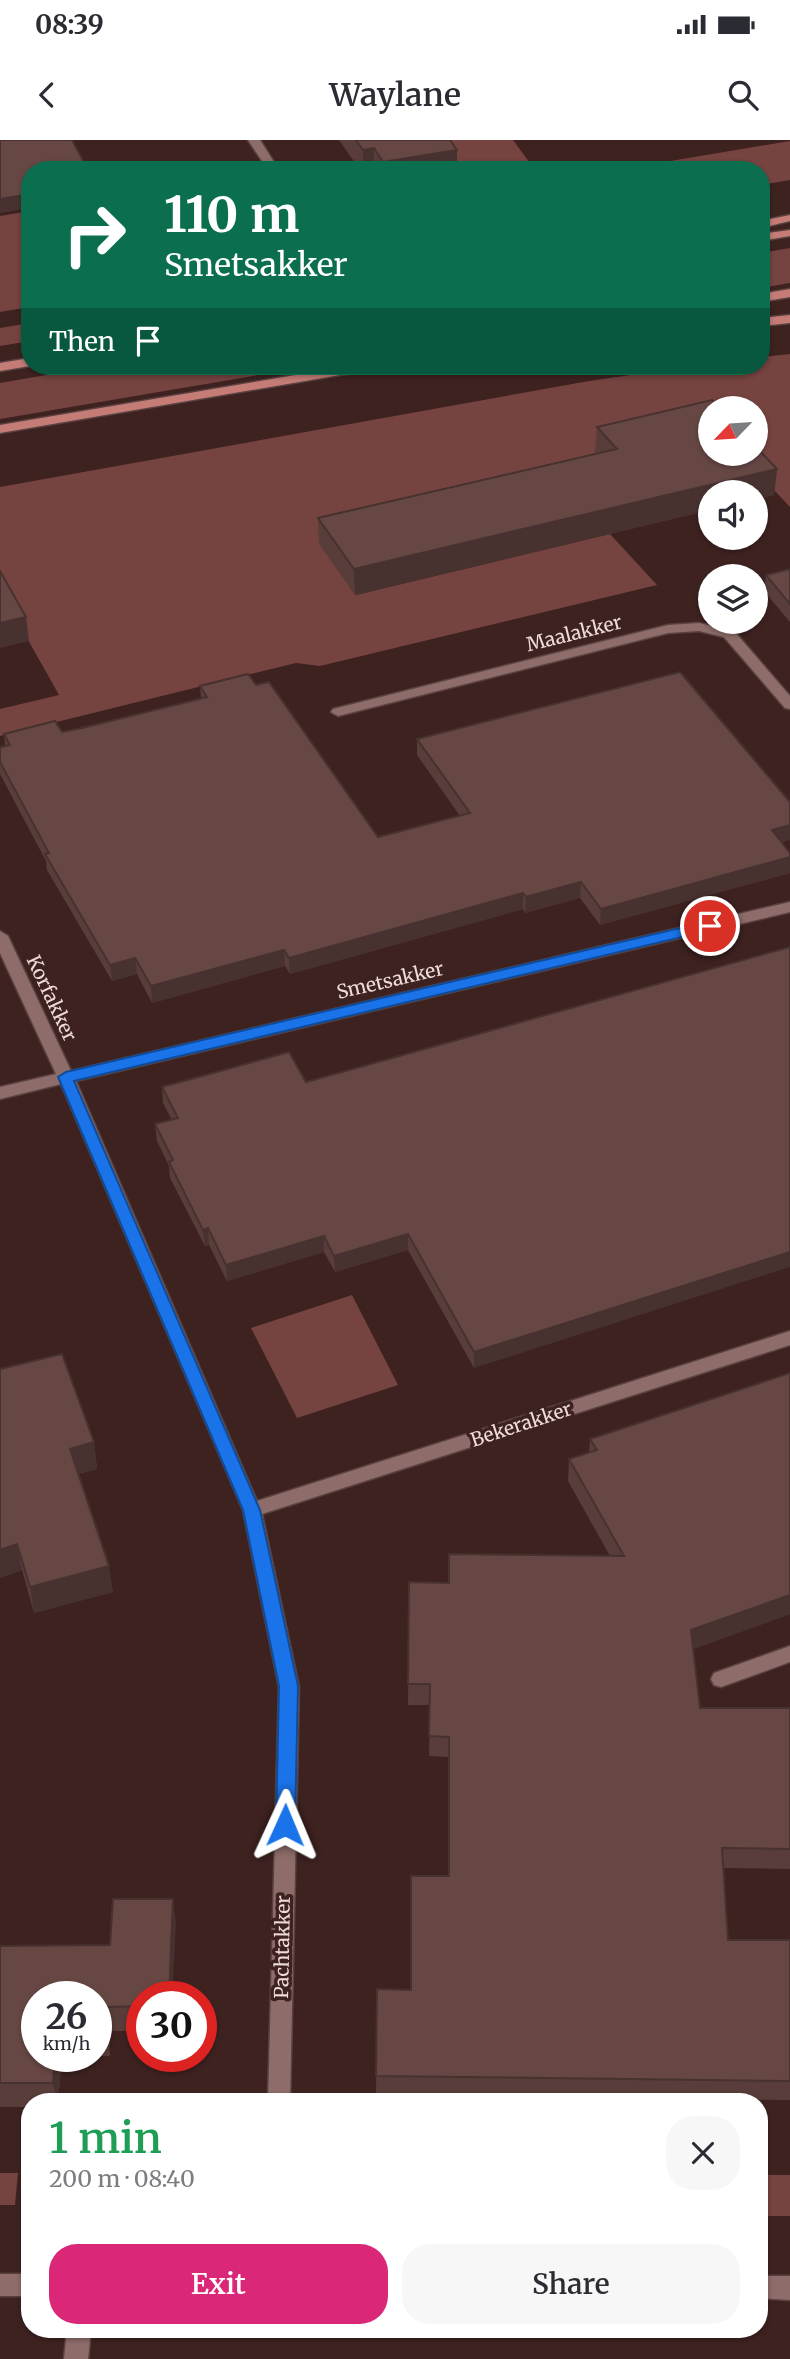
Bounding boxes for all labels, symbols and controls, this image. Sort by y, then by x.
text: 08:39 [35,8,104,41]
text: Waylane [329,75,461,115]
icon: back [28,76,66,114]
icon: search [724,76,762,114]
text: 110 m [164,184,299,245]
icon: right [49,189,140,280]
text: Smetsakker [164,245,348,285]
icon: arrive [129,322,167,360]
text: Then [49,325,115,358]
north arrow [698,396,768,466]
map controls [698,396,768,634]
button: sound [698,480,768,550]
button: layers [698,564,768,634]
street label: Maalakker [524,609,625,656]
pin [680,896,740,956]
icon: arrive [691,907,729,945]
street label: Korfakker [22,951,83,1045]
street label: Smetsakker [334,956,446,1004]
street label: Bekerakker [467,1396,575,1452]
position arrow [248,1788,322,1862]
street label: Pachtakker [269,1895,295,1999]
speed limit sign: 30 [126,1981,217,2072]
text: 26 [46,1995,87,2039]
text: km/h [43,2032,90,2055]
text: 1 min [49,2112,162,2164]
button: close [666,2116,740,2190]
text: 200 m · 08:40 [49,2164,195,2193]
button: Exit [49,2244,388,2324]
button: Share [402,2244,740,2324]

